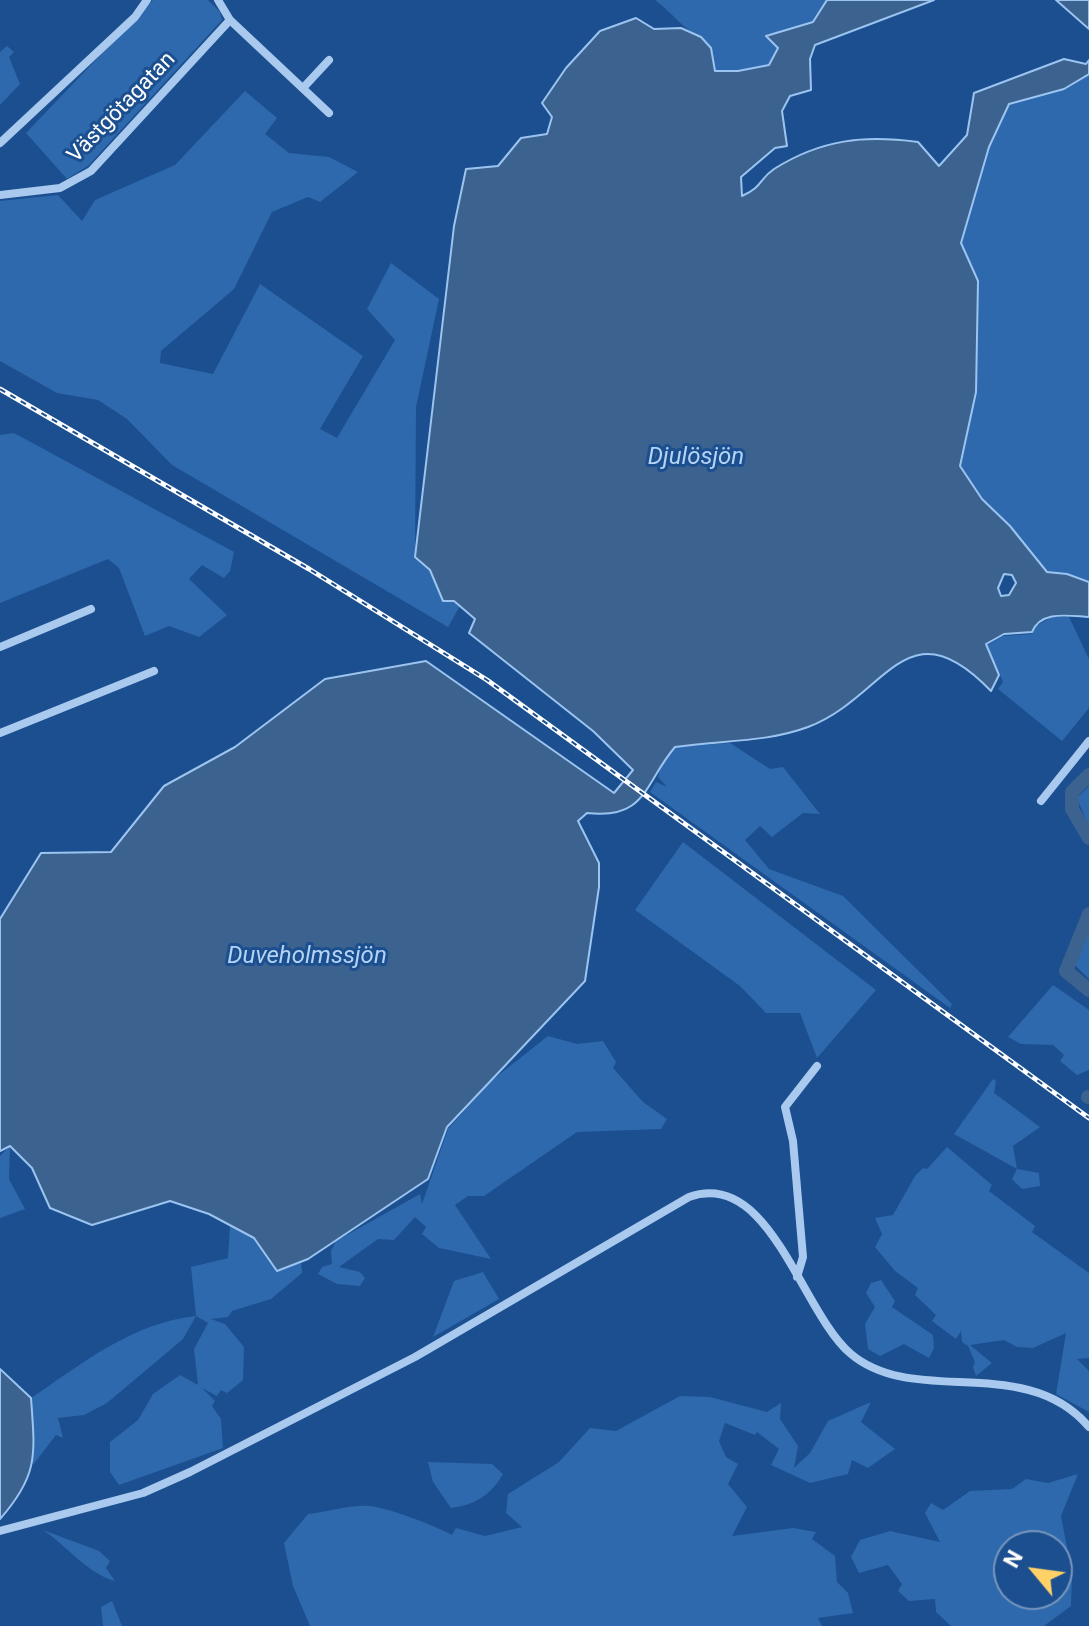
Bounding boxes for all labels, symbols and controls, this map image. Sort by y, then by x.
street label: Västgötagatan [63,47,181,169]
water label: Djulösjön [648,444,744,472]
water label: Duveholmssjön [227,943,387,971]
north arrow [993,1530,1073,1610]
text: N [999,1546,1028,1572]

